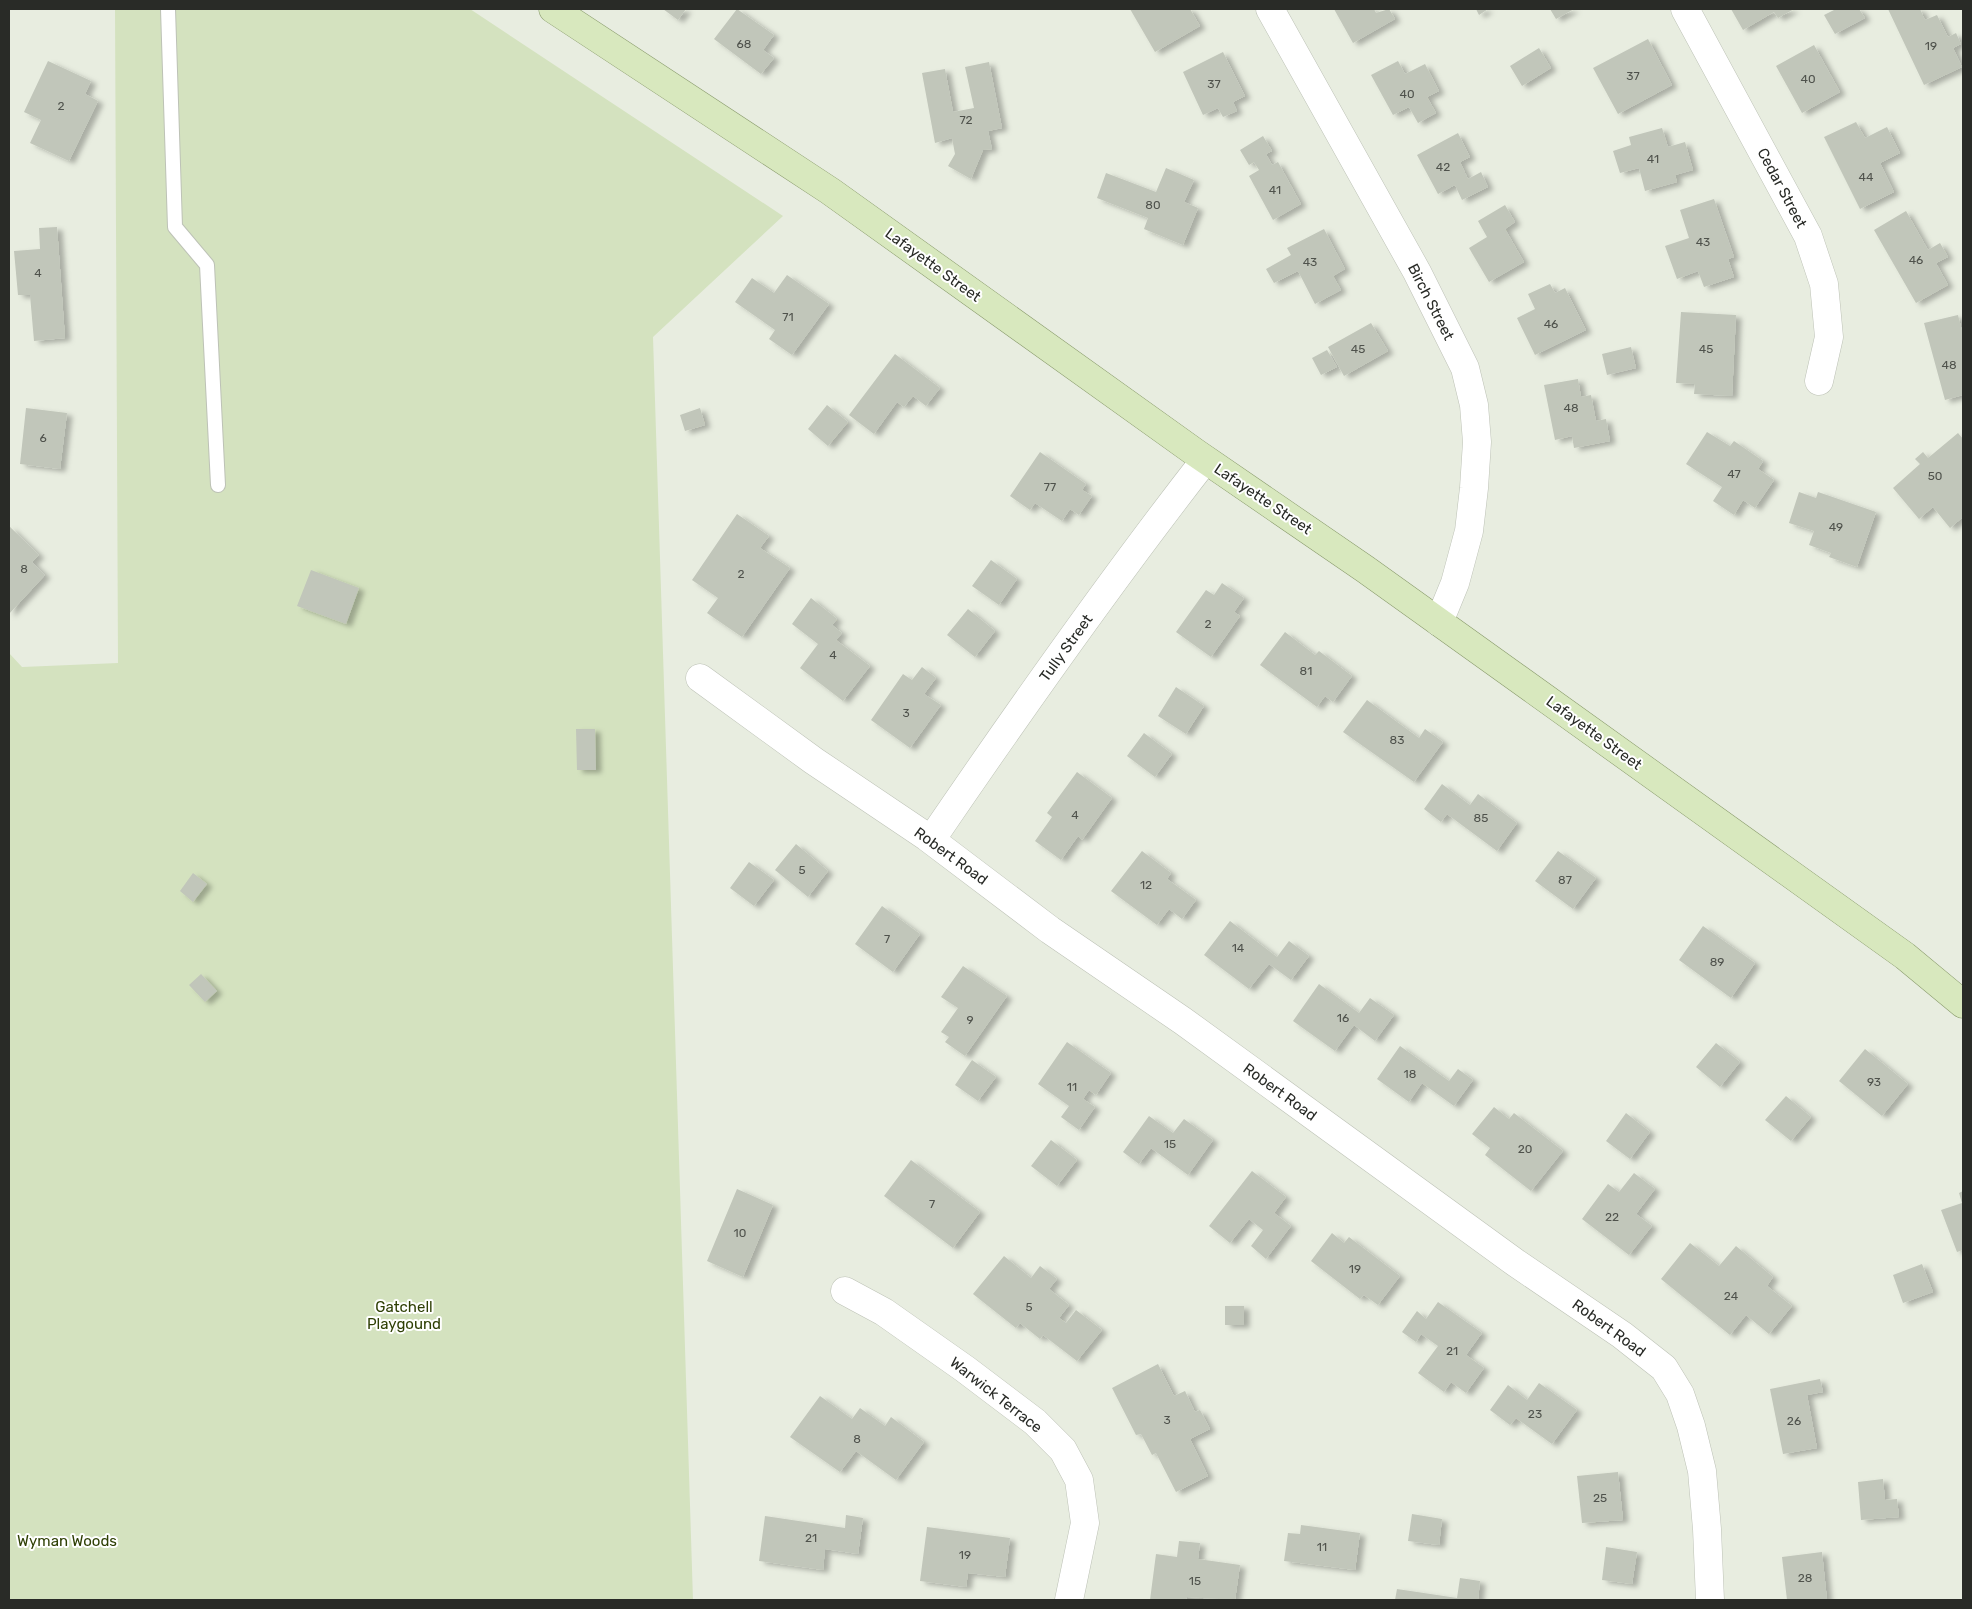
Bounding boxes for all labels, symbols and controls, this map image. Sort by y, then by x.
house number: 68 [737,37,751,51]
house number: 19 [1925,39,1937,53]
house number: 37 [1626,69,1640,83]
house number: 40 [1800,72,1816,86]
house number: 37 [1207,77,1221,91]
house number: 40 [1399,87,1415,101]
house number: 2 [57,99,65,113]
house number: 72 [959,113,973,127]
street label: Cedar Street [1753,145,1811,231]
house number: 41 [1647,152,1659,166]
house number: 42 [1436,160,1450,174]
house number: 44 [1859,170,1874,184]
house number: 41 [1269,183,1281,197]
house number: 80 [1145,198,1161,212]
street label: Lafayette Street [882,224,984,306]
house number: 43 [1696,235,1710,249]
house number: 46 [1909,253,1923,267]
house number: 43 [1303,255,1317,269]
street label: Birch Street [1404,261,1458,343]
house number: 4 [34,266,42,280]
house number: 71 [782,310,794,324]
house number: 46 [1544,317,1558,331]
house number: 45 [1351,342,1365,356]
house number: 45 [1699,342,1713,356]
house number: 48 [1941,358,1957,372]
house number: 48 [1563,401,1579,415]
house number: 6 [39,431,47,445]
street label: Lafayette Street [1211,460,1315,538]
house number: 47 [1727,467,1741,481]
house number: 50 [1928,469,1942,483]
house number: 77 [1044,480,1056,494]
house number: 49 [1829,520,1843,534]
house number: 8 [20,562,28,576]
house number: 2 [737,567,745,581]
street label: Tully Street [1036,611,1096,685]
house number: 2 [1204,617,1212,631]
house number: 4 [829,648,837,662]
house number: 81 [1300,664,1312,678]
street label: Lafayette Street [1543,692,1645,774]
house number: 3 [902,706,910,720]
house number: 83 [1390,733,1404,747]
house number: 4 [1071,808,1079,822]
house number: 85 [1474,811,1488,825]
street label: Robert Road [911,823,991,889]
house number: 5 [798,863,806,877]
house number: 87 [1558,873,1572,887]
house number: 12 [1140,878,1152,892]
house number: 7 [884,932,890,946]
house number: 14 [1232,941,1245,955]
house number: 89 [1710,955,1724,969]
house number: 16 [1337,1011,1349,1025]
house number: 9 [966,1013,974,1027]
street label: Robert Road [1240,1059,1320,1125]
house number: 18 [1404,1067,1416,1081]
house number: 93 [1867,1075,1881,1089]
house number: 11 [1067,1080,1077,1094]
house number: 15 [1164,1137,1176,1151]
house number: 20 [1518,1142,1532,1156]
house number: 7 [929,1197,935,1211]
house number: 22 [1605,1210,1619,1224]
house number: 10 [734,1226,746,1240]
house number: 19 [1349,1262,1361,1276]
house number: 24 [1724,1289,1739,1303]
street label: Robert Road [1569,1295,1649,1361]
park label: Gatchell Playgound [367,1298,441,1333]
house number: 5 [1025,1300,1033,1314]
house number: 21 [1446,1344,1458,1358]
street label: Warwick Terrace [946,1353,1046,1437]
house number: 23 [1528,1407,1542,1421]
house number: 3 [1163,1413,1171,1427]
house number: 26 [1787,1414,1801,1428]
house number: 8 [853,1432,861,1446]
house number: 25 [1593,1491,1607,1505]
house number: 21 [805,1531,817,1545]
park label: Wyman Woods [17,1532,117,1550]
house number: 11 [1317,1540,1327,1554]
house number: 19 [959,1548,971,1562]
house number: 28 [1798,1571,1812,1585]
house number: 15 [1189,1574,1201,1588]

